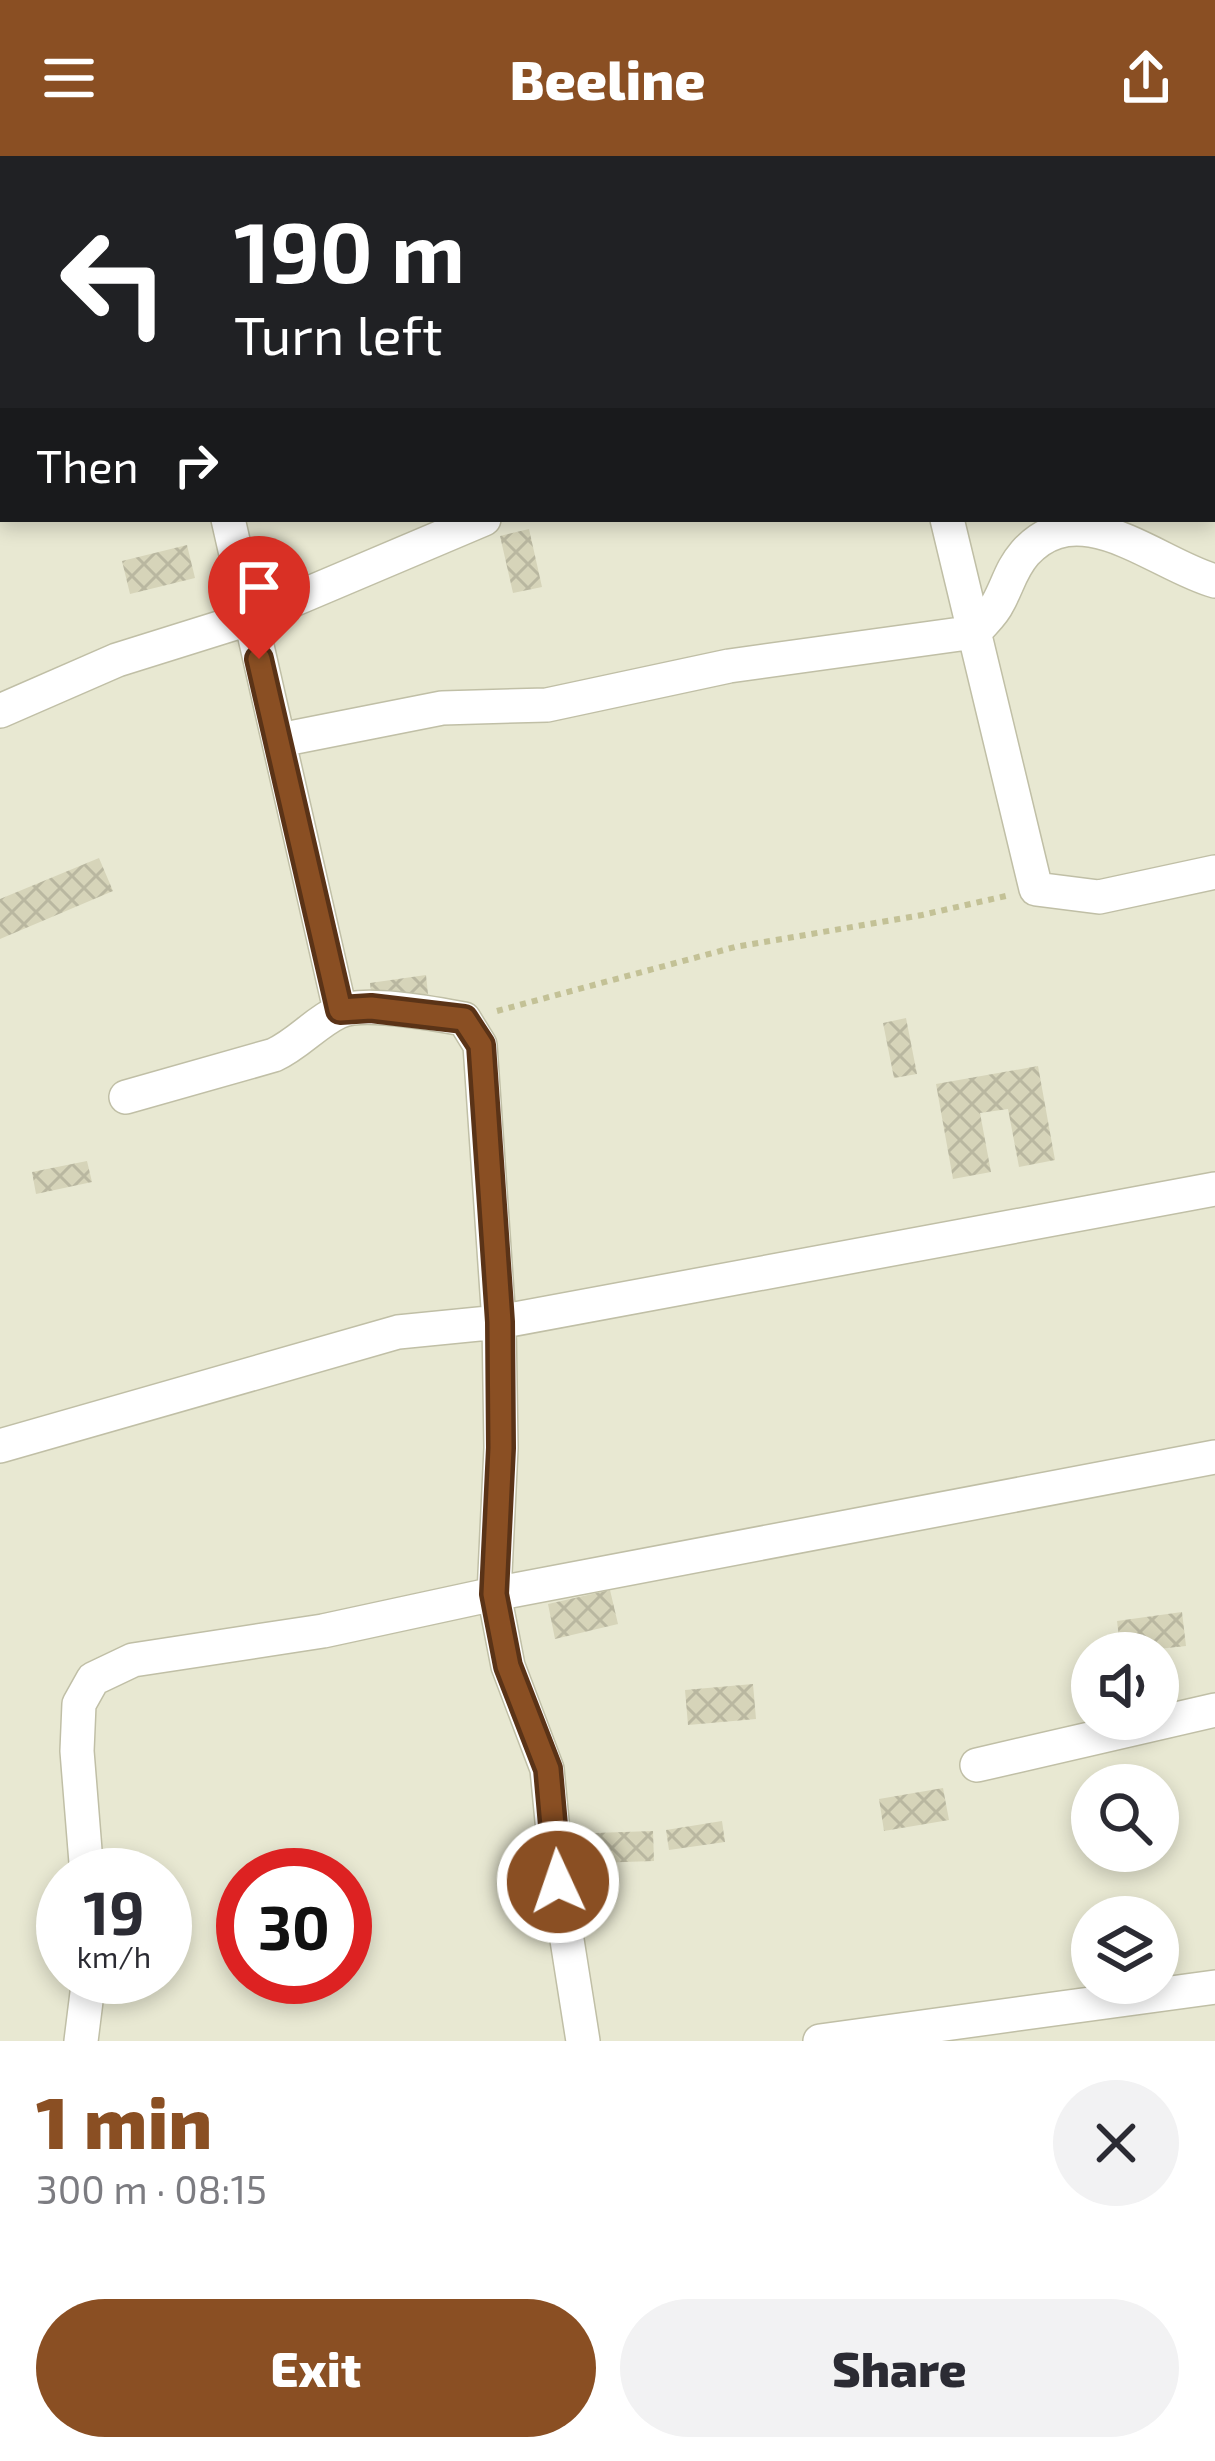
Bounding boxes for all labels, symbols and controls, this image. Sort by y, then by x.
icon: menu [36,45,102,111]
icon: share [1113,45,1179,111]
text: Beeline [509,46,706,111]
text: 190 m [234,199,465,300]
icon: left [36,204,192,360]
text: Turn left [234,301,443,366]
icon: right [163,432,229,498]
text: Then [36,438,139,492]
pin [208,536,310,659]
icon: arrive [226,554,292,620]
map controls [1071,1632,1179,2004]
button: sound [1071,1632,1179,1740]
button: search [1071,1764,1179,1872]
position arrow [495,1819,621,1945]
speed limit sign: 30 [216,1848,372,2004]
text: 19 [83,1875,145,1947]
button: layers [1071,1896,1179,2004]
text: km/h [77,1938,151,1974]
text: 1 min [36,2077,212,2163]
button: close [1053,2080,1179,2206]
text: 300 m · 08:15 [36,2165,267,2212]
button: Exit [36,2299,596,2437]
button: Share [620,2299,1179,2437]

